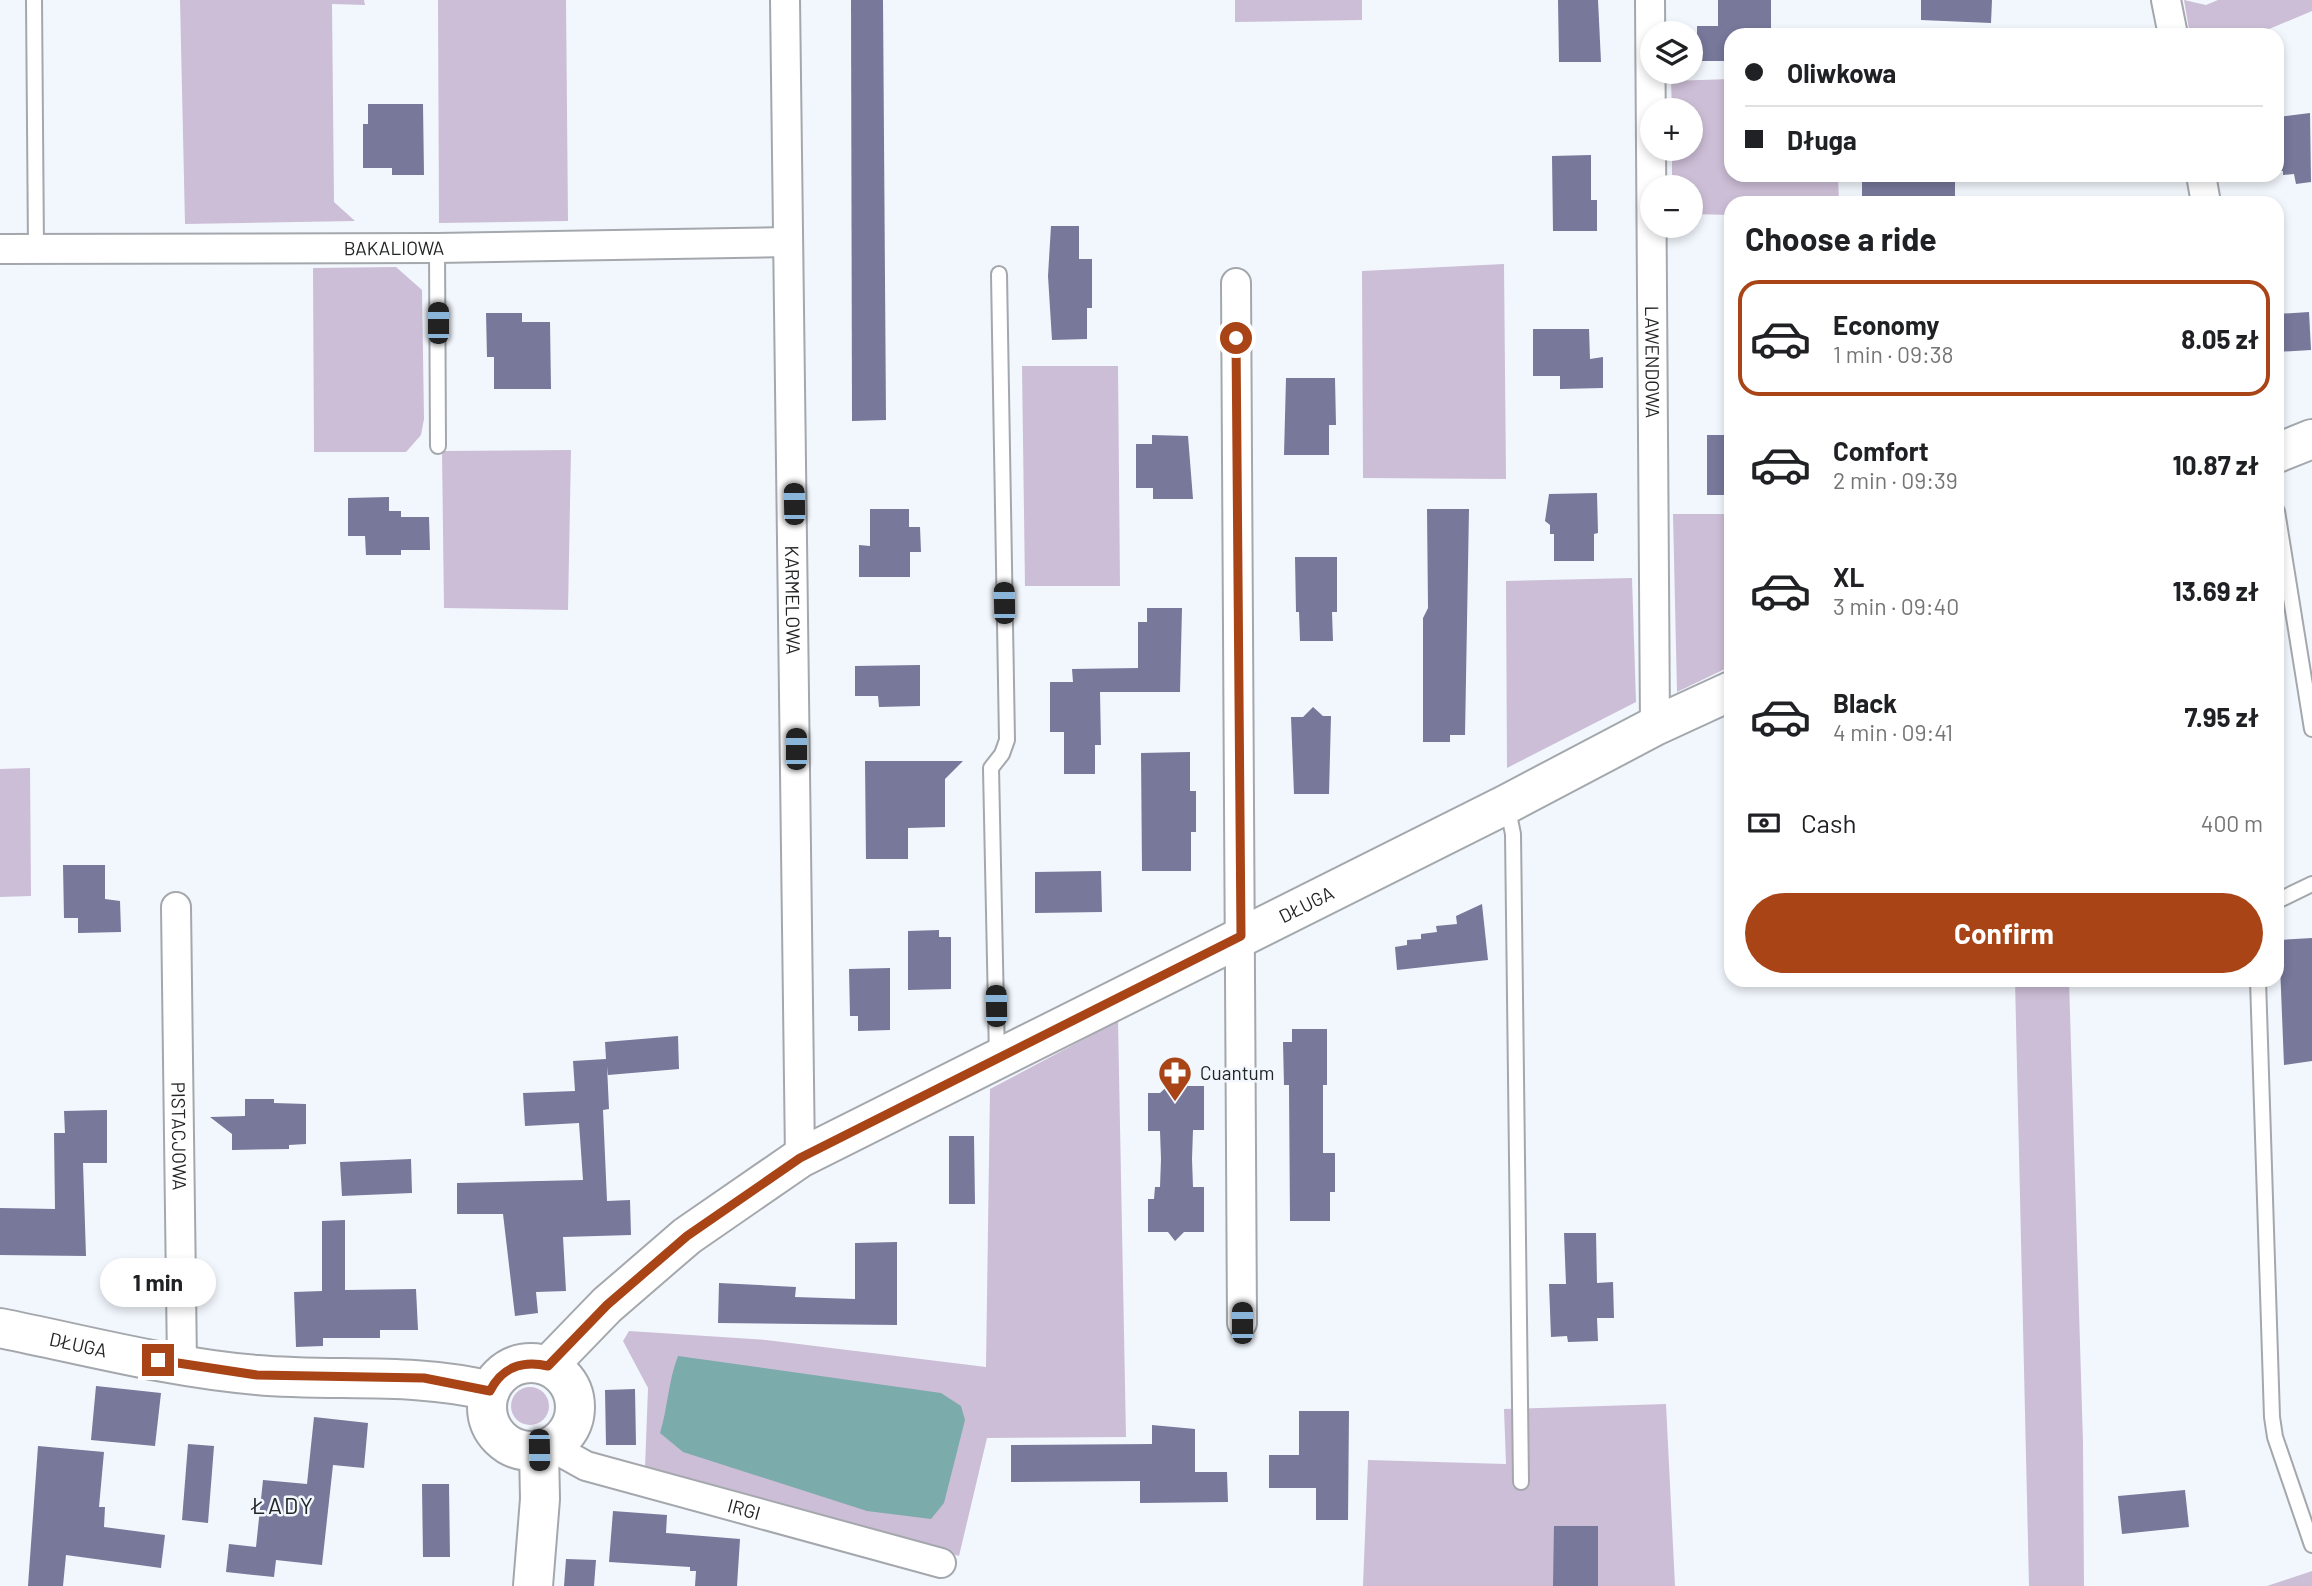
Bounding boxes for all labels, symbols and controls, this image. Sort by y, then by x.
map controls [1640,21,1703,238]
button: layers [1640,21,1703,84]
text: Oliwkowa [1787,57,1896,88]
button: + [1640,98,1703,161]
text: Długa [1787,124,1857,155]
button: − [1640,175,1703,238]
text: Choose a ride [1745,219,1937,257]
street label: BAKALIOWA [344,236,444,259]
car [428,302,449,344]
street label: LAWENDOWA [1641,306,1665,418]
icon: car [1749,307,1812,370]
text: Economy [1833,309,1939,340]
route start [1220,322,1252,354]
text: 8.05 zł [2181,323,2259,354]
text: 1 min · 09:38 [1833,340,1954,368]
icon: car [1749,433,1812,496]
text: Comfort [1833,435,1929,466]
text: 10.87 zł [2173,449,2259,480]
text: 2 min · 09:39 [1833,466,1958,494]
car [784,483,805,525]
street label: KARMELOWA [781,545,805,655]
icon: car [1749,559,1812,622]
text: XL [1833,561,1864,592]
text: 13.69 zł [2172,575,2259,606]
car [994,582,1015,624]
text: 3 min · 09:40 [1833,592,1959,620]
icon: car [1749,685,1812,748]
text: Black [1833,687,1897,718]
text: 7.95 zł [2185,701,2259,732]
text: 4 min · 09:41 [1833,718,1953,746]
car [786,728,807,770]
icon: cash [1745,804,1783,842]
text: Cash [1801,807,1856,838]
text: 400 m [2201,809,2263,837]
street label: DŁUGA [1275,881,1337,927]
button: Confirm [1745,893,2263,973]
car [986,985,1007,1027]
pharmacy icon: Cuantum [1156,1054,1194,1103]
place label: Cuantum [1200,1061,1274,1084]
street label: PISTACJOWA [167,1081,192,1190]
callout: 1 min [100,1258,216,1308]
text: 1 min [133,1268,183,1296]
car [1232,1302,1253,1344]
street label: DŁUGA [47,1327,109,1362]
route end [142,1344,174,1376]
car [529,1429,550,1471]
district label: ŁADY [250,1491,315,1519]
street label: IRGI [725,1493,763,1524]

